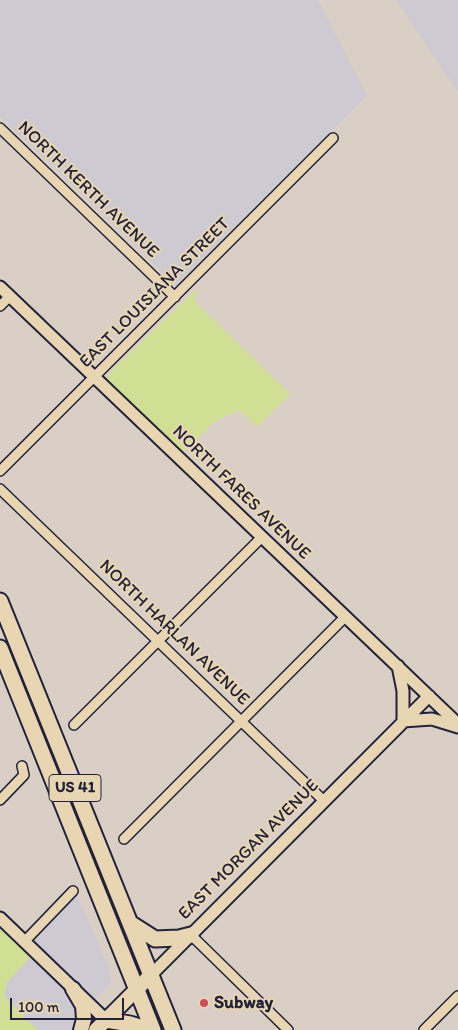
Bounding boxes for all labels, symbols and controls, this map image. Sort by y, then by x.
street label: NORTH KERTH AVENUE [13,117,163,263]
street label: EAST LOUISIANA STREET [75,213,235,373]
street label: NORTH FARES AVENUE [167,421,315,565]
street label: NORTH HARLAN AVENUE [94,556,254,710]
road number: US 41 [49,774,101,801]
street label: EAST MORGAN AVENUE [174,775,324,925]
scale bar [12,988,126,1020]
place label: Subway [214,992,273,1014]
marker: Subway [198,997,210,1009]
text: 100 m [18,998,59,1016]

